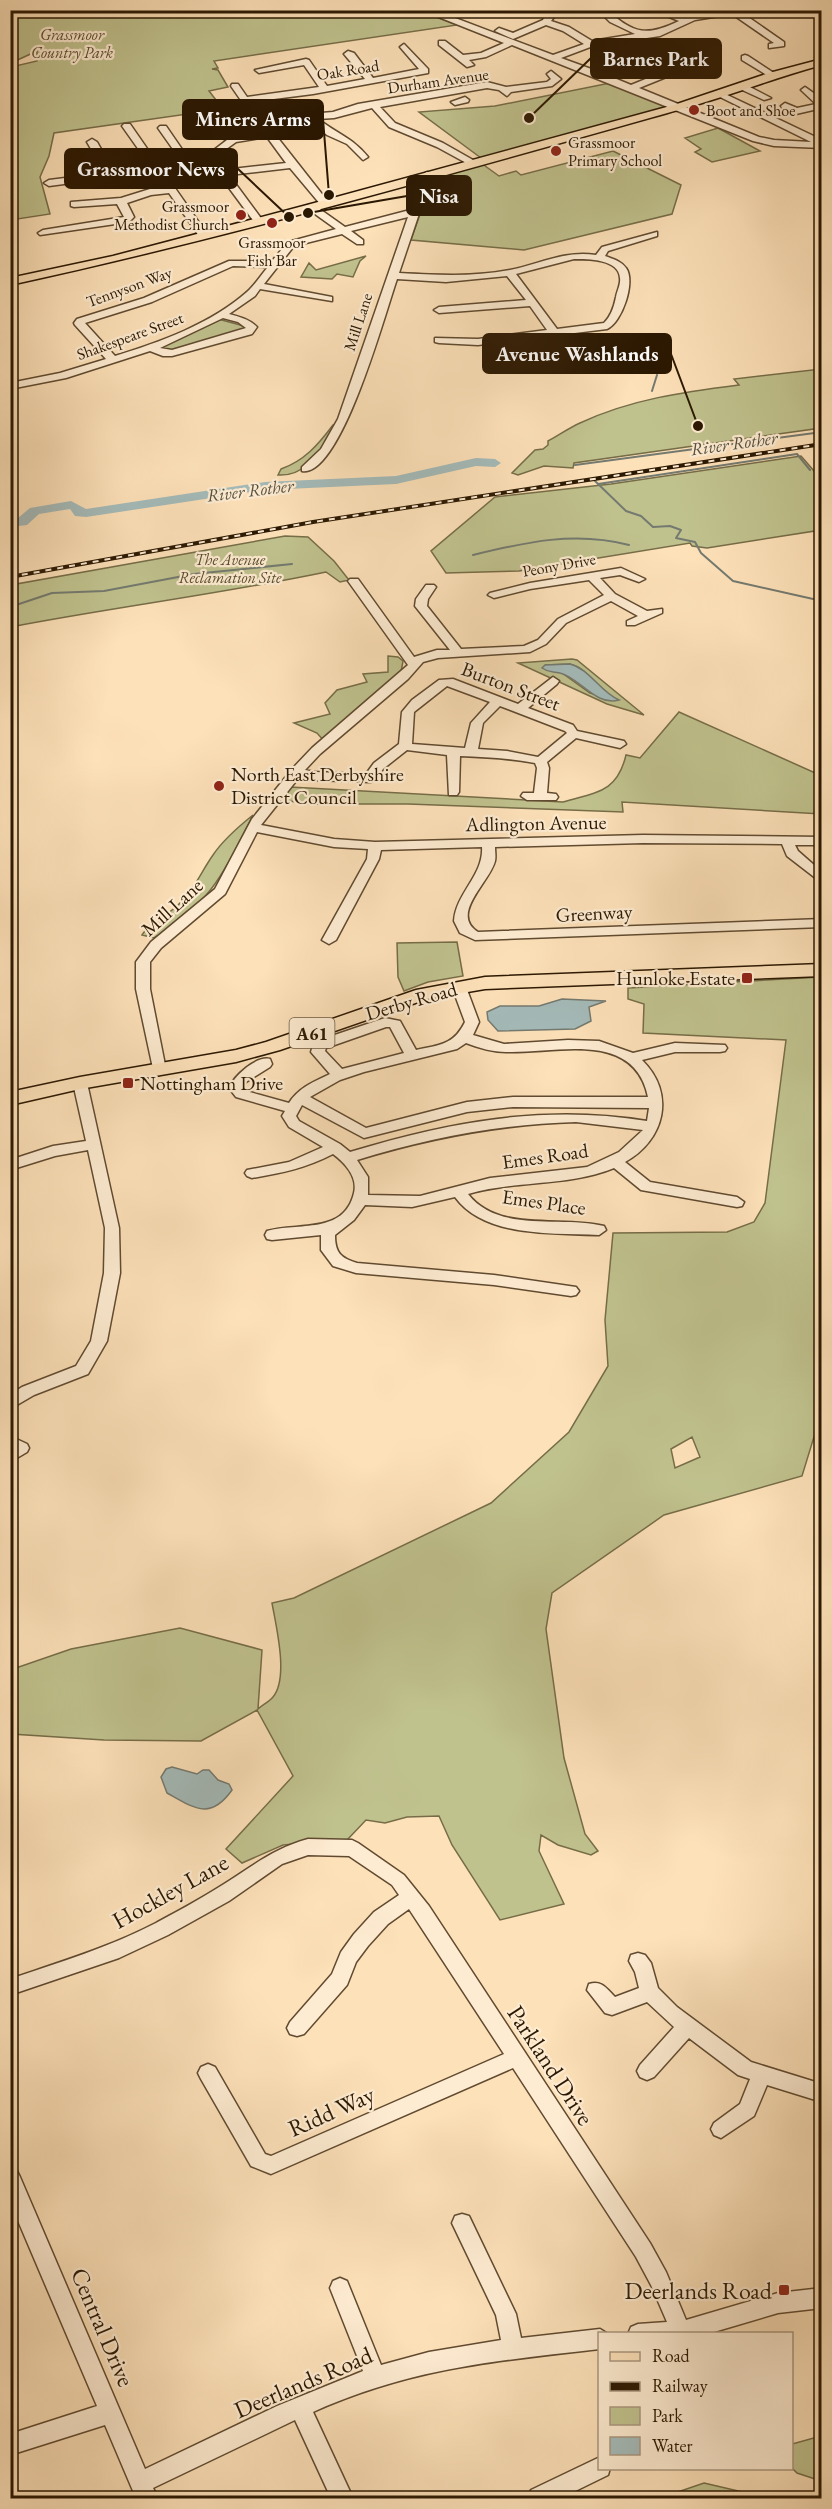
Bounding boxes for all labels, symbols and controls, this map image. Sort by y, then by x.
park label: Grassmoor Country Park [31,24,114,63]
callout: Barnes Park [591,39,721,78]
text: Barnes Park [603,45,709,72]
street label: Oak Road [315,55,382,85]
street label: Durham Avenue [386,64,490,98]
callout: Miners Arms [183,100,323,139]
place label: Boot and Shoe [706,100,795,121]
marker: Boot and Shoe [687,103,701,117]
text: Miners Arms [195,105,311,132]
place label: Grassmoor Primary School [568,132,662,171]
marker: Grassmoor Primary School [549,144,563,158]
callout: Grassmoor News [65,149,237,188]
text: Grassmoor News [77,155,225,182]
callout: Nisa [407,176,471,215]
text: Nisa [419,182,460,209]
place label: Grassmoor Methodist Church [114,196,230,235]
marker: Grassmoor Methodist Church [234,208,248,222]
marker: Grassmoor Fish Bar [265,216,279,230]
place label: Grassmoor Fish Bar [238,232,306,271]
street label: Tennyson Way [83,261,176,312]
street label: Mill Lane [339,290,377,354]
street label: Shakespeare Street [74,307,186,365]
callout: Avenue Washlands [483,334,671,373]
text: Avenue Washlands [494,340,659,367]
water label: River Rother [689,425,780,460]
water label: River Rother [205,473,296,507]
street label: Peony Drive [521,548,597,582]
park label: The Avenue Reclamation Site [179,549,282,588]
street label: Burton Street [458,655,565,717]
place label: North East Derbyshire District Council [231,761,404,810]
marker: North East Derbyshire District Council [212,779,226,793]
street label: Adlington Avenue [464,809,607,837]
street label: Mill Lane [136,872,209,942]
street label: Greenway [555,898,633,928]
place label: Hunloke Estate [616,965,735,991]
marker: Hunloke Estate [740,971,754,985]
street label: Derby Road [362,975,461,1026]
road number: A61 [290,1018,334,1048]
place label: Nottingham Drive [140,1070,283,1096]
marker: Nottingham Drive [121,1076,135,1090]
street label: Emes Road [500,1137,591,1175]
street label: Emes Place [500,1183,588,1221]
street label: Hockley Lane [106,1846,234,1936]
street label: Parkland Drive [501,1999,601,2131]
street label: Ridd Way [283,2078,380,2144]
street label: Central Drive [64,2263,142,2391]
place label: Deerlands Road [624,2275,773,2306]
marker: Deerlands Road [777,2283,791,2297]
legend [598,2332,793,2470]
street label: Deerlands Road [229,2339,378,2425]
text: Road [652,2344,691,2367]
text: Railway [652,2374,708,2397]
text: Park [652,2404,683,2427]
text: Water [652,2434,693,2457]

